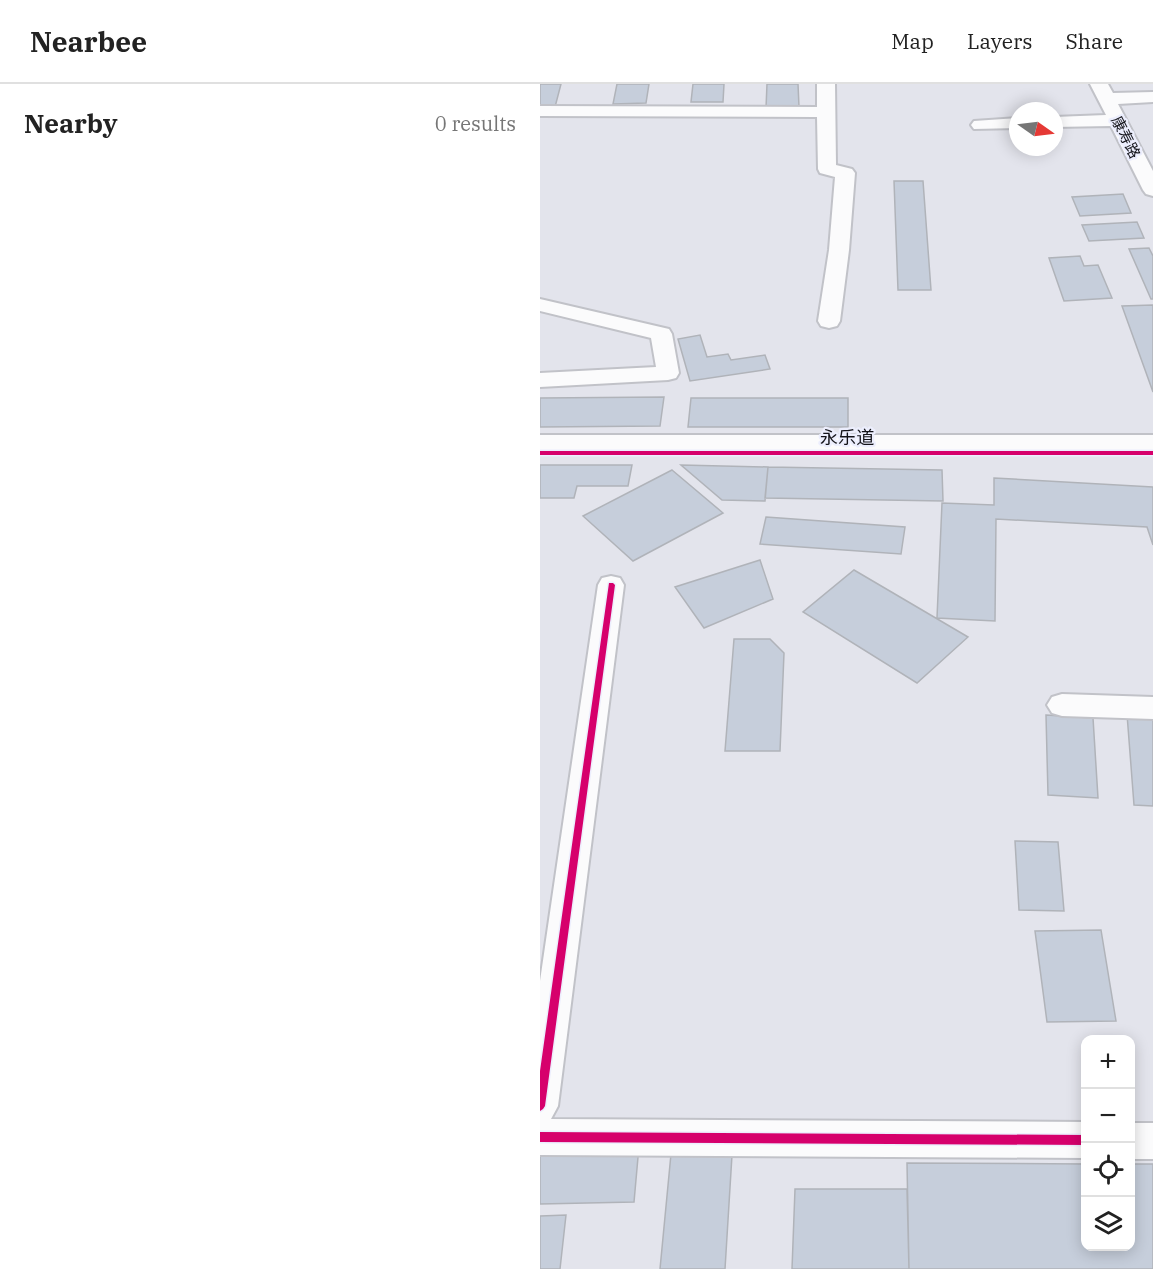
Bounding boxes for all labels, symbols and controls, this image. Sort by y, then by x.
text: Nearbee [30,23,147,60]
text: Map [891,27,934,55]
text: Layers [967,27,1033,55]
text: Share [1066,27,1123,55]
north arrow [1009,102,1063,156]
text: Nearby [24,106,118,140]
text: 0 results [435,110,516,137]
street label: 康寿路 [1107,113,1145,161]
street label: 永乐道 [820,426,874,449]
map controls [1081,1035,1135,1251]
button: + [1081,1035,1135,1089]
button: − [1081,1089,1135,1143]
button: locate [1081,1143,1135,1197]
button: layers [1081,1197,1135,1251]

